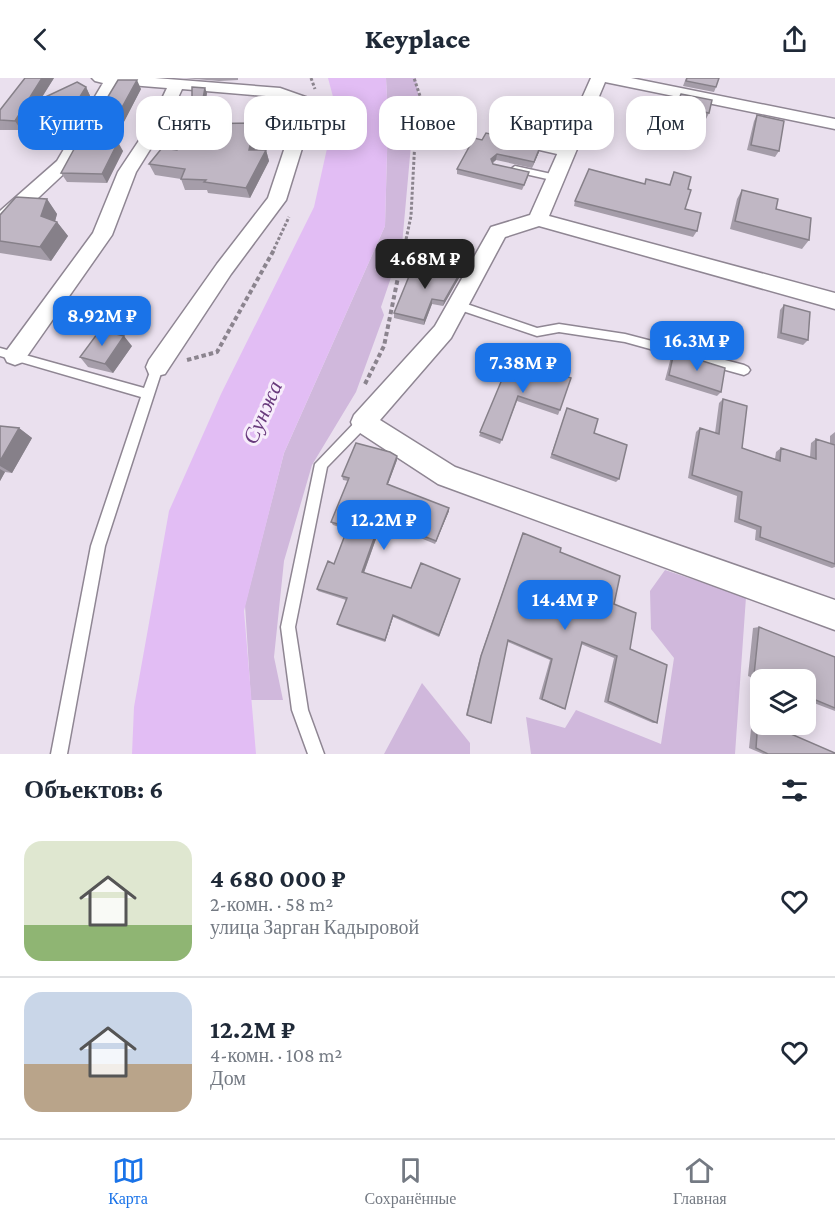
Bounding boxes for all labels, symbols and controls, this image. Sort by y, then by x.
icon: back [24,23,57,56]
icon: share [778,23,811,56]
text: Keyplace [365,24,470,54]
chip: Купить [18,96,124,150]
chip: Снять [136,96,232,150]
chip: Фильтры [244,96,367,150]
chip: Новое [379,96,477,150]
chip: Квартира [489,96,614,150]
chip: Дом [626,96,706,150]
pin: 4.68M ₽ [370,239,480,290]
text: 4.68M ₽ [389,247,461,269]
pin: 8.92M ₽ [47,296,157,347]
text: 8.92M ₽ [67,304,137,326]
pin: 16.3M ₽ [642,321,752,372]
text: 16.3M ₽ [664,329,730,351]
pin: 7.38M ₽ [468,343,578,394]
text: 7.38M ₽ [489,351,557,373]
water label: Сунжа [238,377,287,448]
pin: 12.2M ₽ [329,500,439,551]
text: 12.2M ₽ [351,508,417,530]
pin: 14.4M ₽ [510,580,620,631]
text: 14.4M ₽ [532,588,598,610]
map controls [750,669,816,735]
button: layers [750,669,816,735]
icon: filters [778,774,811,807]
text: Объектов: 6 [24,775,164,804]
text: 4 680 000 ₽ [210,864,346,893]
icon: home [72,865,144,937]
icon: heart [778,885,811,918]
text: 2-комн. · 58 m² [210,893,333,915]
text: улица Зарган Кадыровой [210,916,419,938]
text: 12.2M ₽ [210,1015,296,1044]
icon: home [72,1016,144,1088]
icon: heart [778,1036,811,1069]
text: 4-комн. · 108 m² [210,1044,342,1066]
text: Дом [210,1067,246,1089]
tab: Карта [108,1154,148,1208]
tab: Сохранённые [364,1154,456,1208]
tab: Главная [673,1154,727,1208]

